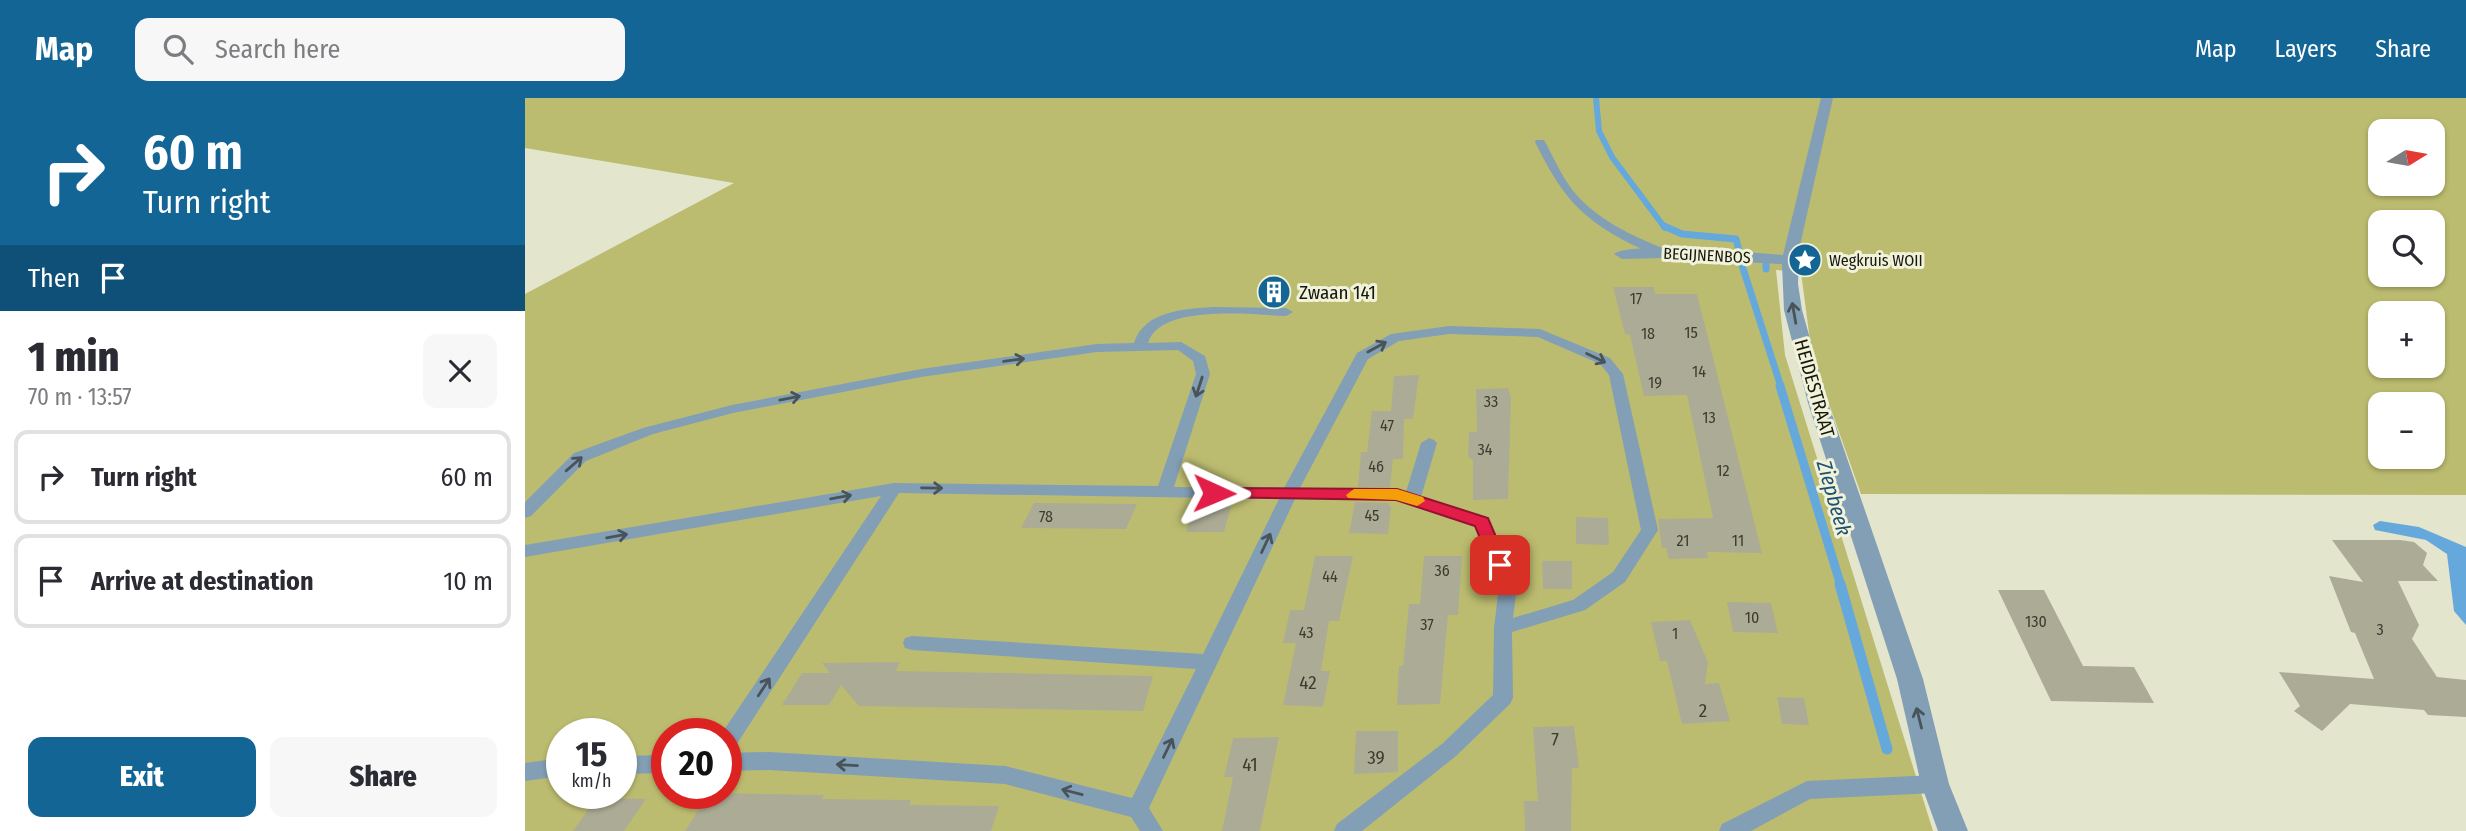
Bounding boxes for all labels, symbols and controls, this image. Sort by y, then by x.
search box [135,18,625,81]
text: Map [35,29,93,69]
icon: search [159,30,197,68]
text: Search here [215,34,340,65]
text: Map [2195,35,2237,63]
text: Layers [2275,35,2337,63]
text: Share [2375,35,2431,63]
north arrow [2368,119,2445,196]
map controls [2368,119,2445,469]
text: 60 m [143,123,243,182]
icon: right [28,126,119,217]
text: Turn right [143,183,270,221]
button: search [2368,210,2445,287]
place icon: Wegkruis WOII [1786,241,1824,279]
street label: BEGIJNENBOS [1663,244,1751,267]
place label: Wegkruis WOII [1829,251,1923,270]
icon: arrive [94,259,132,297]
text: Then [28,263,80,294]
building icon: Zwaan 141 [1255,273,1293,311]
place label: Zwaan 141 [1299,281,1376,304]
house number: 17 [1630,289,1643,308]
button: + [2368,301,2445,378]
one-way arrow [1787,302,1801,325]
house number: 15 [1684,323,1698,342]
house number: 18 [1641,324,1655,343]
text: 1 min [28,332,119,382]
button: close [423,334,497,408]
street label: HEIDESTRAAT [1790,336,1840,440]
one-way arrow [1367,340,1387,354]
one-way arrow [1585,352,1606,365]
one-way arrow [1002,353,1025,366]
house number: 14 [1692,362,1706,381]
house number: 19 [1648,373,1662,392]
one-way arrow [1192,376,1204,398]
text: 70 m · 13:57 [28,383,132,411]
one-way arrow [778,391,801,404]
house number: 33 [1484,392,1498,411]
button: − [2368,392,2445,469]
house number: 13 [1702,408,1716,427]
house number: 47 [1380,416,1394,435]
house number: 34 [1478,440,1493,459]
one-way arrow [565,456,583,472]
position arrow [1177,456,1251,530]
water label: Ziepbeek [1811,456,1857,539]
house number: 46 [1368,457,1384,476]
icon: right [32,458,70,496]
house number: 12 [1716,461,1730,480]
text: Turn right [91,462,197,493]
text: 60 m [440,462,493,493]
one-way arrow [921,482,944,495]
one-way arrow [829,490,852,503]
house number: 45 [1365,506,1379,525]
house number: 78 [1039,507,1053,526]
one-way arrow [605,529,627,542]
house number: 21 [1677,531,1689,550]
house number: 11 [1732,531,1744,550]
one-way arrow [1260,533,1273,554]
pin [1470,535,1530,595]
icon: arrive [1481,546,1519,584]
house number: 36 [1434,561,1450,580]
icon: arrive [32,562,70,600]
text: Arrive at destination [91,566,314,597]
text: 10 m [443,566,493,597]
house number: 44 [1322,567,1338,586]
house number: 10 [1745,608,1759,627]
house number: 130 [2025,612,2047,631]
house number: 37 [1420,615,1434,634]
house number: 3 [2376,620,2384,639]
house number: 43 [1299,623,1313,642]
house number: 1 [1672,624,1678,643]
house number: 42 [1299,671,1317,694]
one-way arrow [757,677,771,697]
house number: 2 [1699,699,1707,722]
one-way arrow [1912,707,1925,729]
speed limit sign: 20 [651,718,742,809]
house number: 7 [1551,728,1559,751]
text: 15 [575,733,607,775]
button: Exit [28,737,256,817]
button: Share [270,737,497,817]
one-way arrow [1161,738,1175,759]
house number: 39 [1367,746,1385,769]
house number: 41 [1242,753,1258,776]
one-way arrow [836,759,859,772]
text: km/h [571,770,612,792]
one-way arrow [1061,785,1084,798]

